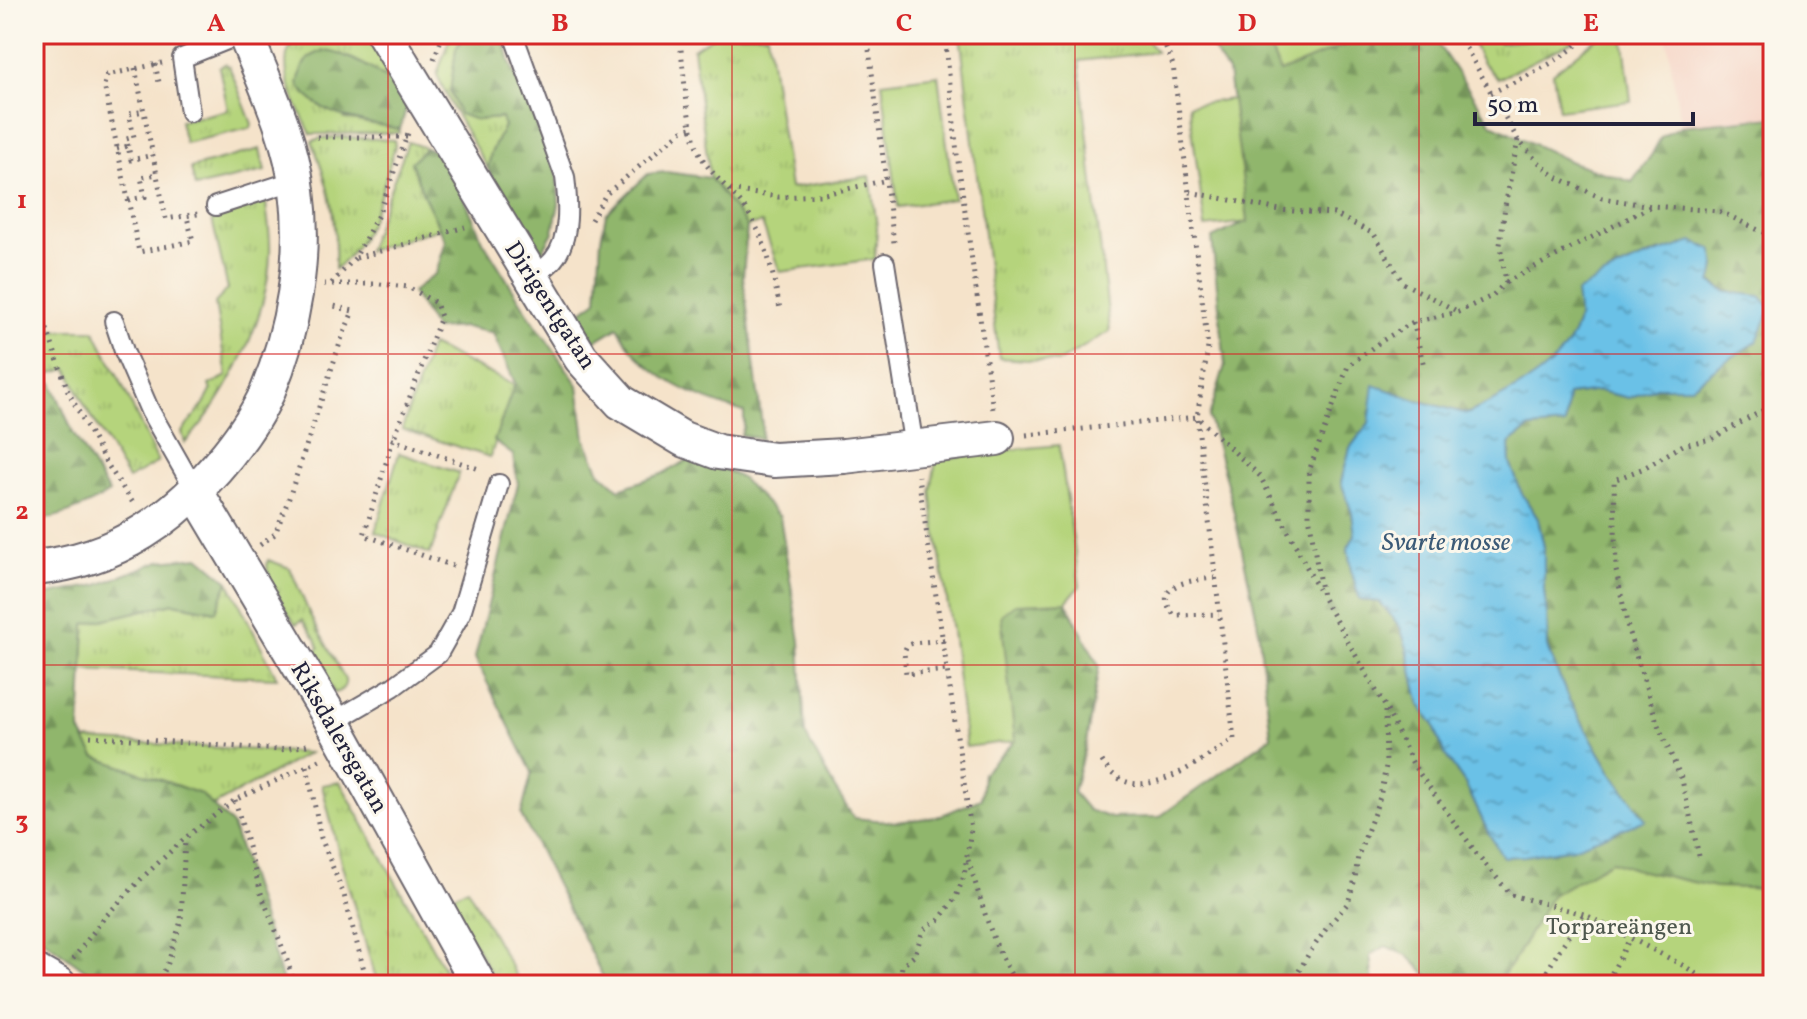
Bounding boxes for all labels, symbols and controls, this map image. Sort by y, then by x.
text: A [207,6,226,42]
text: B [551,6,569,42]
text: C [896,6,912,42]
text: D [1237,6,1257,42]
text: E [1583,6,1599,42]
scale bar [1475,76,1693,126]
text: 50 m [1487,89,1539,123]
text: 1 [17,183,27,219]
street label: Dirigentgatan [495,235,604,377]
text: 2 [15,494,29,530]
water label: Svarte mosse [1382,525,1511,561]
street label: Riksdalersgatan [281,656,395,820]
text: 3 [15,804,29,840]
park label: Torpareängen [1546,911,1692,945]

